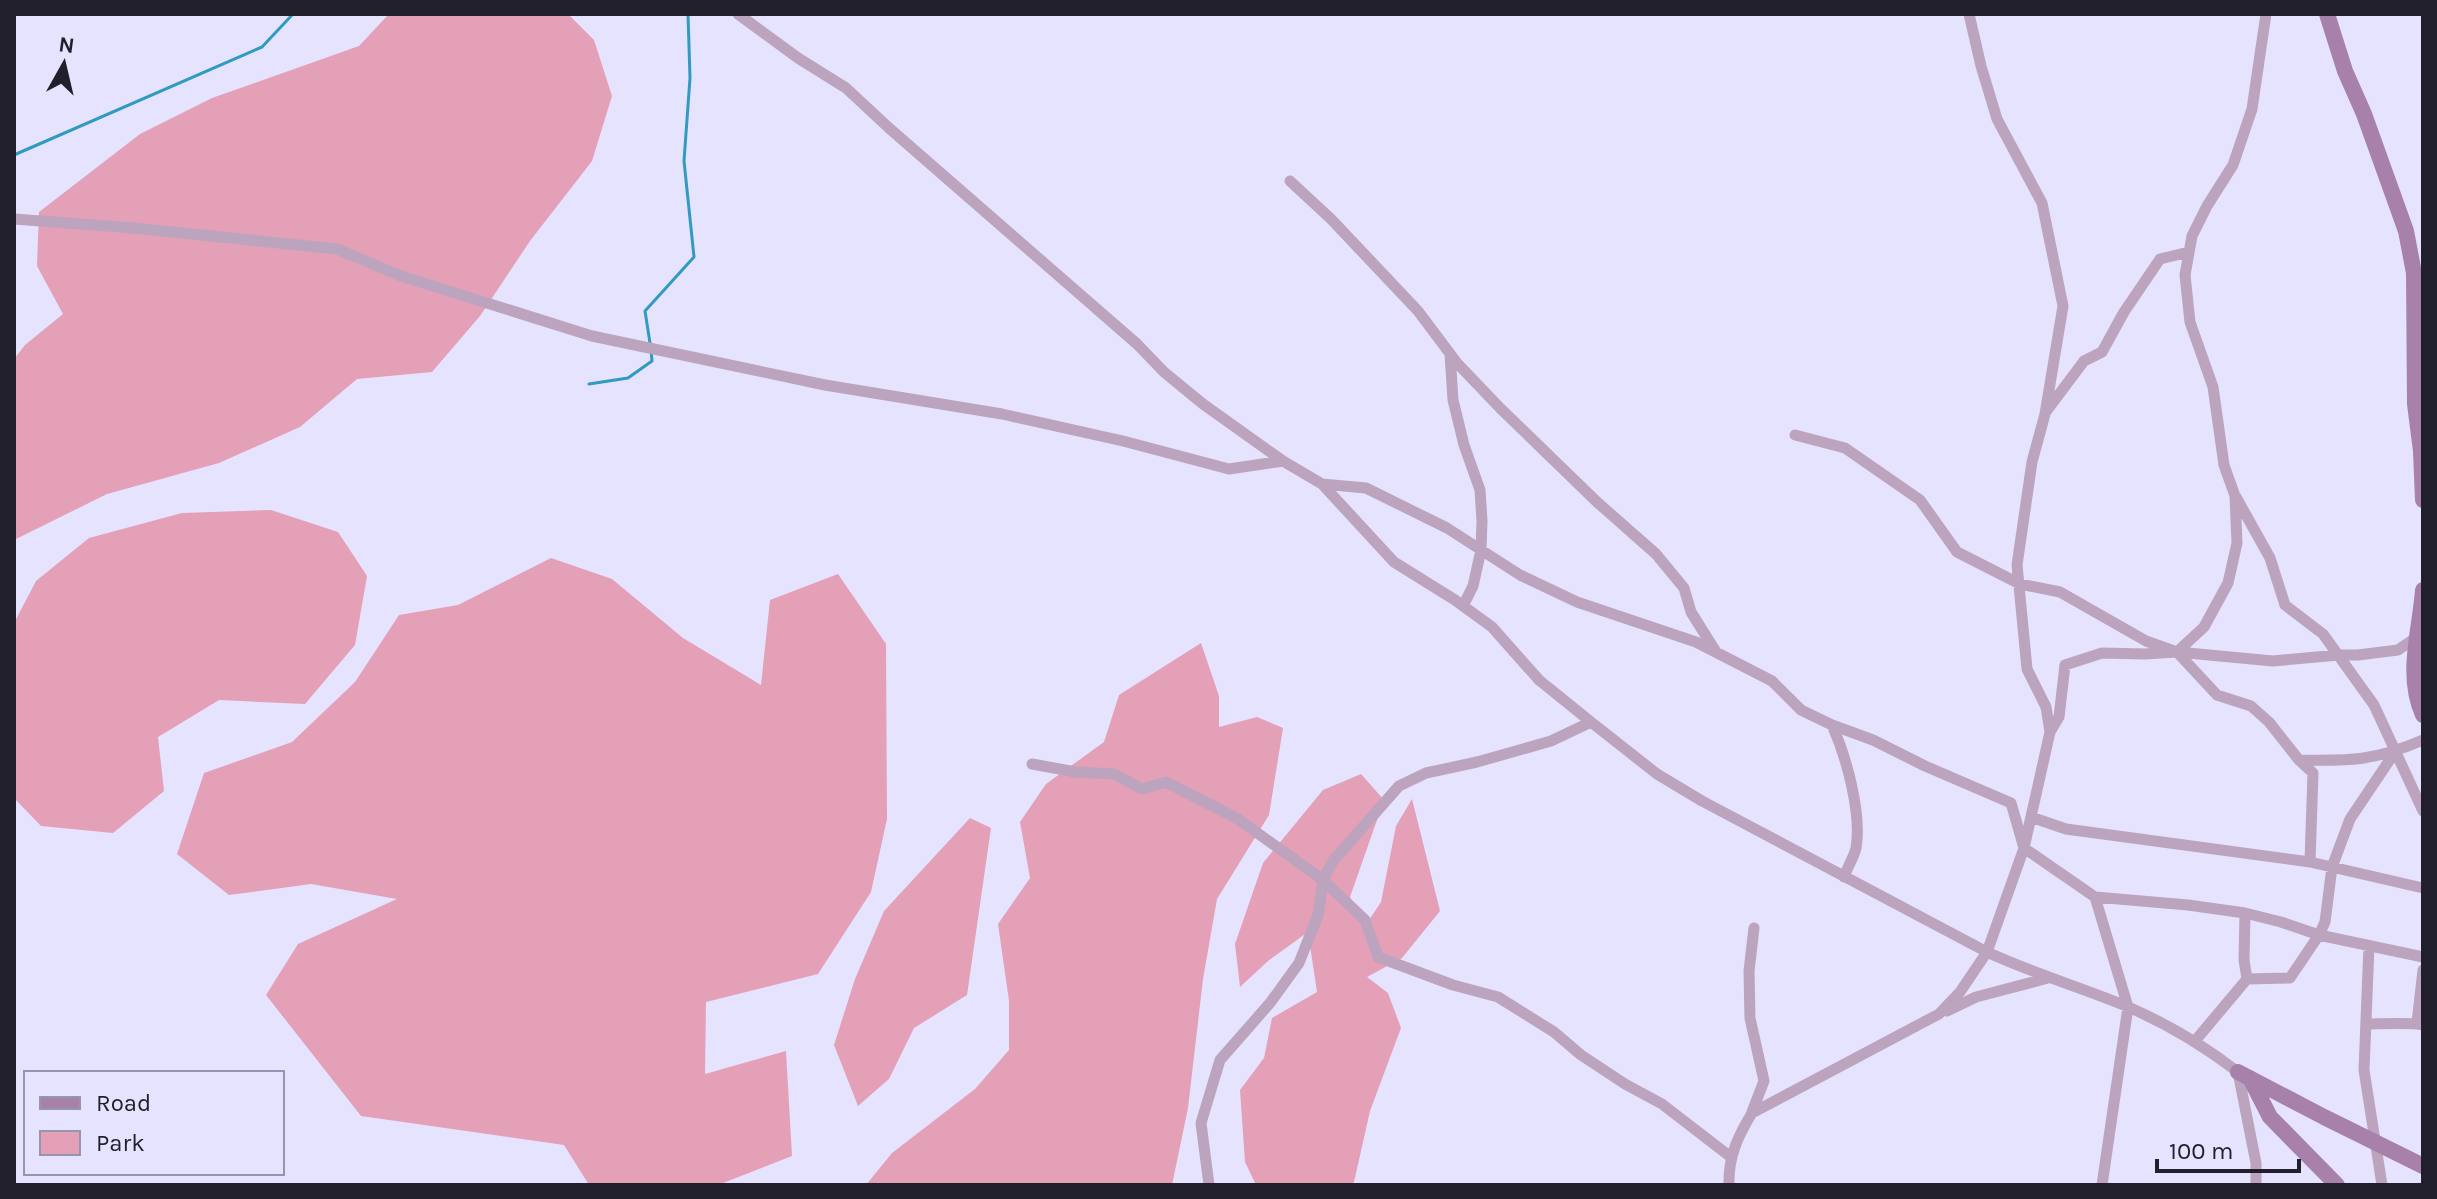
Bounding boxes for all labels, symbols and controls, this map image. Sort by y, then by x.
north arrow [24,24,104,104]
text: N [57,31,76,59]
legend [24,1071,284,1175]
text: Road [96,1089,151,1117]
scale bar [2157,1123,2299,1173]
text: Park [96,1129,145,1157]
text: 100 m [2169,1137,2234,1165]

